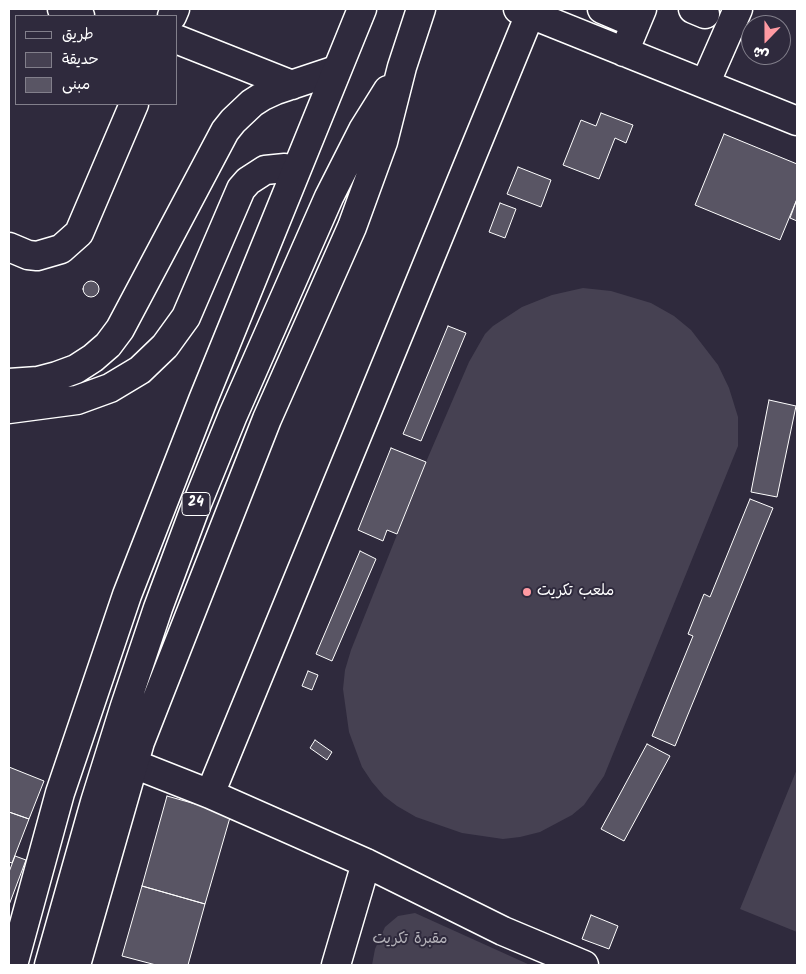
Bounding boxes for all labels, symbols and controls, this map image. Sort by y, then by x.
legend [15,15,178,105]
north arrow [741,15,791,65]
text: طريق [62,23,94,47]
text: ش [749,40,772,66]
text: حديقة [62,48,99,72]
text: مبنى [62,73,90,97]
road number: 24 [182,492,210,516]
place label: ملعب تكريت [537,583,614,601]
marker: ملعب تكريت [521,586,533,598]
park label: مقبرة تكريت [372,931,448,949]

